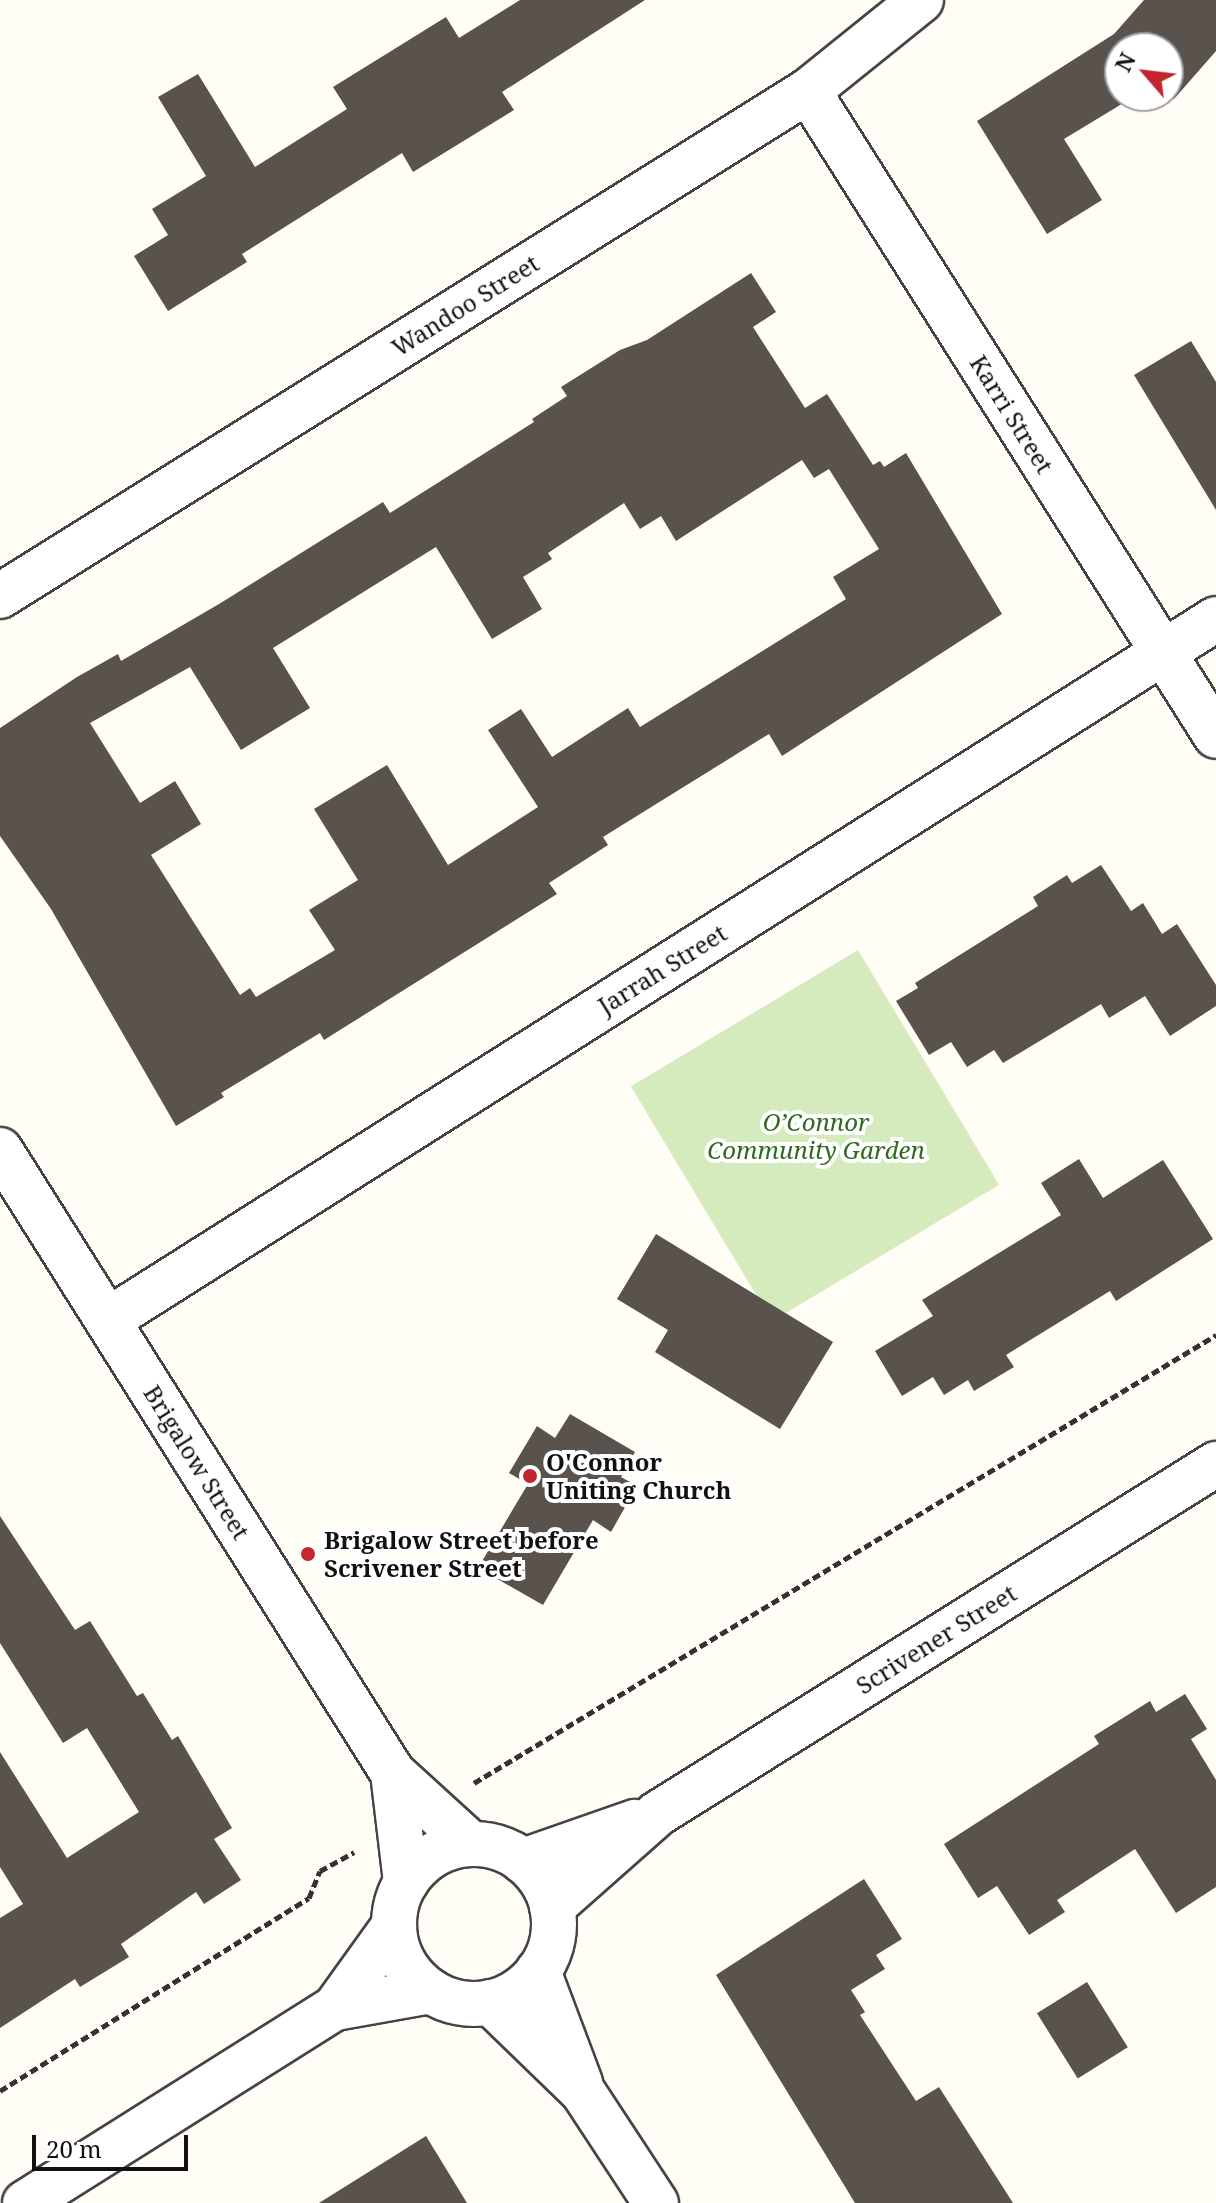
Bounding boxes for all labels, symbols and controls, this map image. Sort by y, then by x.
north arrow [1104,32,1184,112]
text: N [1107,47,1142,76]
street label: Wandoo Street [386,248,544,362]
street label: Karri Street [964,350,1060,478]
street label: Jarrah Street [592,918,732,1020]
park label: O’Connor Community Garden [707,1108,925,1164]
street label: Brigalow Street [138,1380,256,1544]
place label: O'Connor Uniting Church [546,1448,732,1504]
marker: O'Connor Uniting Church [521,1467,539,1485]
place label: Brigalow Street before Scrivener Street [324,1526,599,1582]
marker: Brigalow Street before Scrivener Street [299,1545,317,1563]
street label: Scrivener Street [851,1578,1021,1700]
scale bar [36,2119,192,2169]
text: 20 m [46,2132,102,2165]

